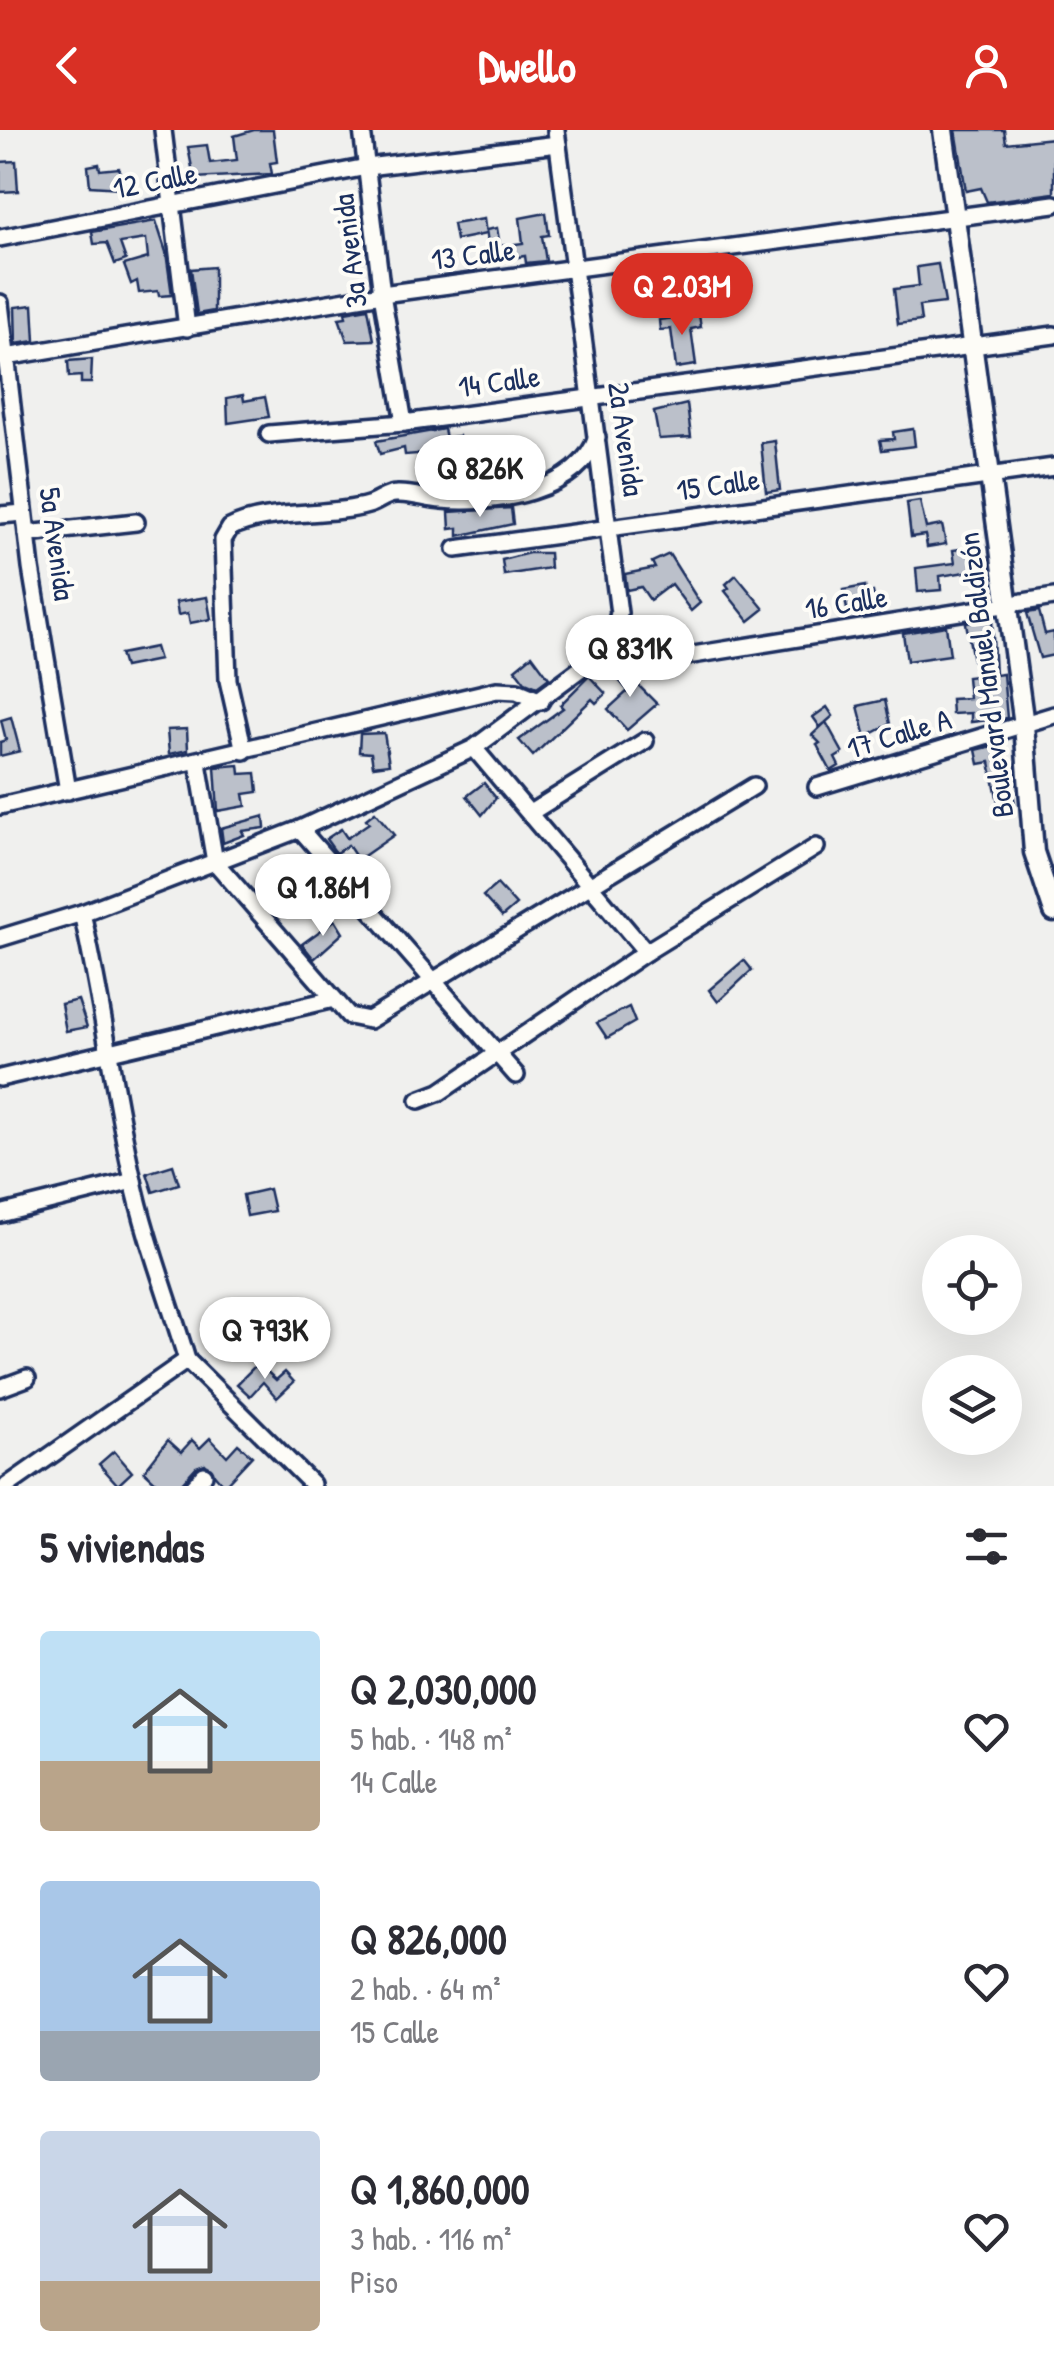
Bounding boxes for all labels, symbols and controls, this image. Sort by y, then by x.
text: Dwello [478,35,576,96]
icon: back [40,38,95,93]
icon: person [959,38,1014,93]
street label: 12 Calle [109,152,200,208]
street label: 3a Avenida [322,192,376,310]
street label: 13 Calle [429,229,517,279]
pin: Q 2.03M [590,253,774,338]
text: Q 2.03M [633,264,731,307]
street label: 14 Calle [455,355,542,407]
street label: 2a Avenida [599,379,655,499]
pin: Q 826K [399,435,561,520]
text: Q 826K [437,446,523,489]
street label: 15 Calle [674,458,762,510]
street label: 5a Avenida [30,485,86,603]
street label: Boulevard Manuel Baldizón [948,530,1022,820]
street label: 16 Calle [802,576,890,628]
pin: Q 831K [549,615,711,700]
text: Q 831K [588,626,672,669]
street label: 17 Calle A [842,698,956,768]
pin: Q 1.86M [231,854,415,939]
text: Q 1.86M [277,865,369,908]
map controls [922,1235,1022,1455]
button: locate [922,1235,1022,1335]
pin: Q 793K [184,1297,346,1382]
text: Q 793K [222,1308,308,1351]
button: layers [922,1355,1022,1455]
text: 5 viviendas [40,1518,205,1575]
icon: filters [959,1519,1014,1574]
text: Q 2,030,000 [350,1660,537,1717]
icon: home [120,1671,240,1791]
icon: heart [959,1704,1014,1759]
text: 5 hab. · 148 m² [350,1717,512,1760]
text: 14 Calle [350,1760,438,1803]
text: Q 826,000 [350,1910,507,1967]
icon: home [120,1921,240,2041]
icon: heart [959,1954,1014,2009]
text: 2 hab. · 64 m² [350,1967,501,2010]
text: 15 Calle [350,2010,439,2053]
text: Q 1,860,000 [350,2160,530,2217]
icon: home [120,2171,240,2291]
icon: heart [959,2204,1014,2259]
text: 3 hab. · 116 m² [350,2217,511,2260]
text: Piso [350,2260,398,2303]

